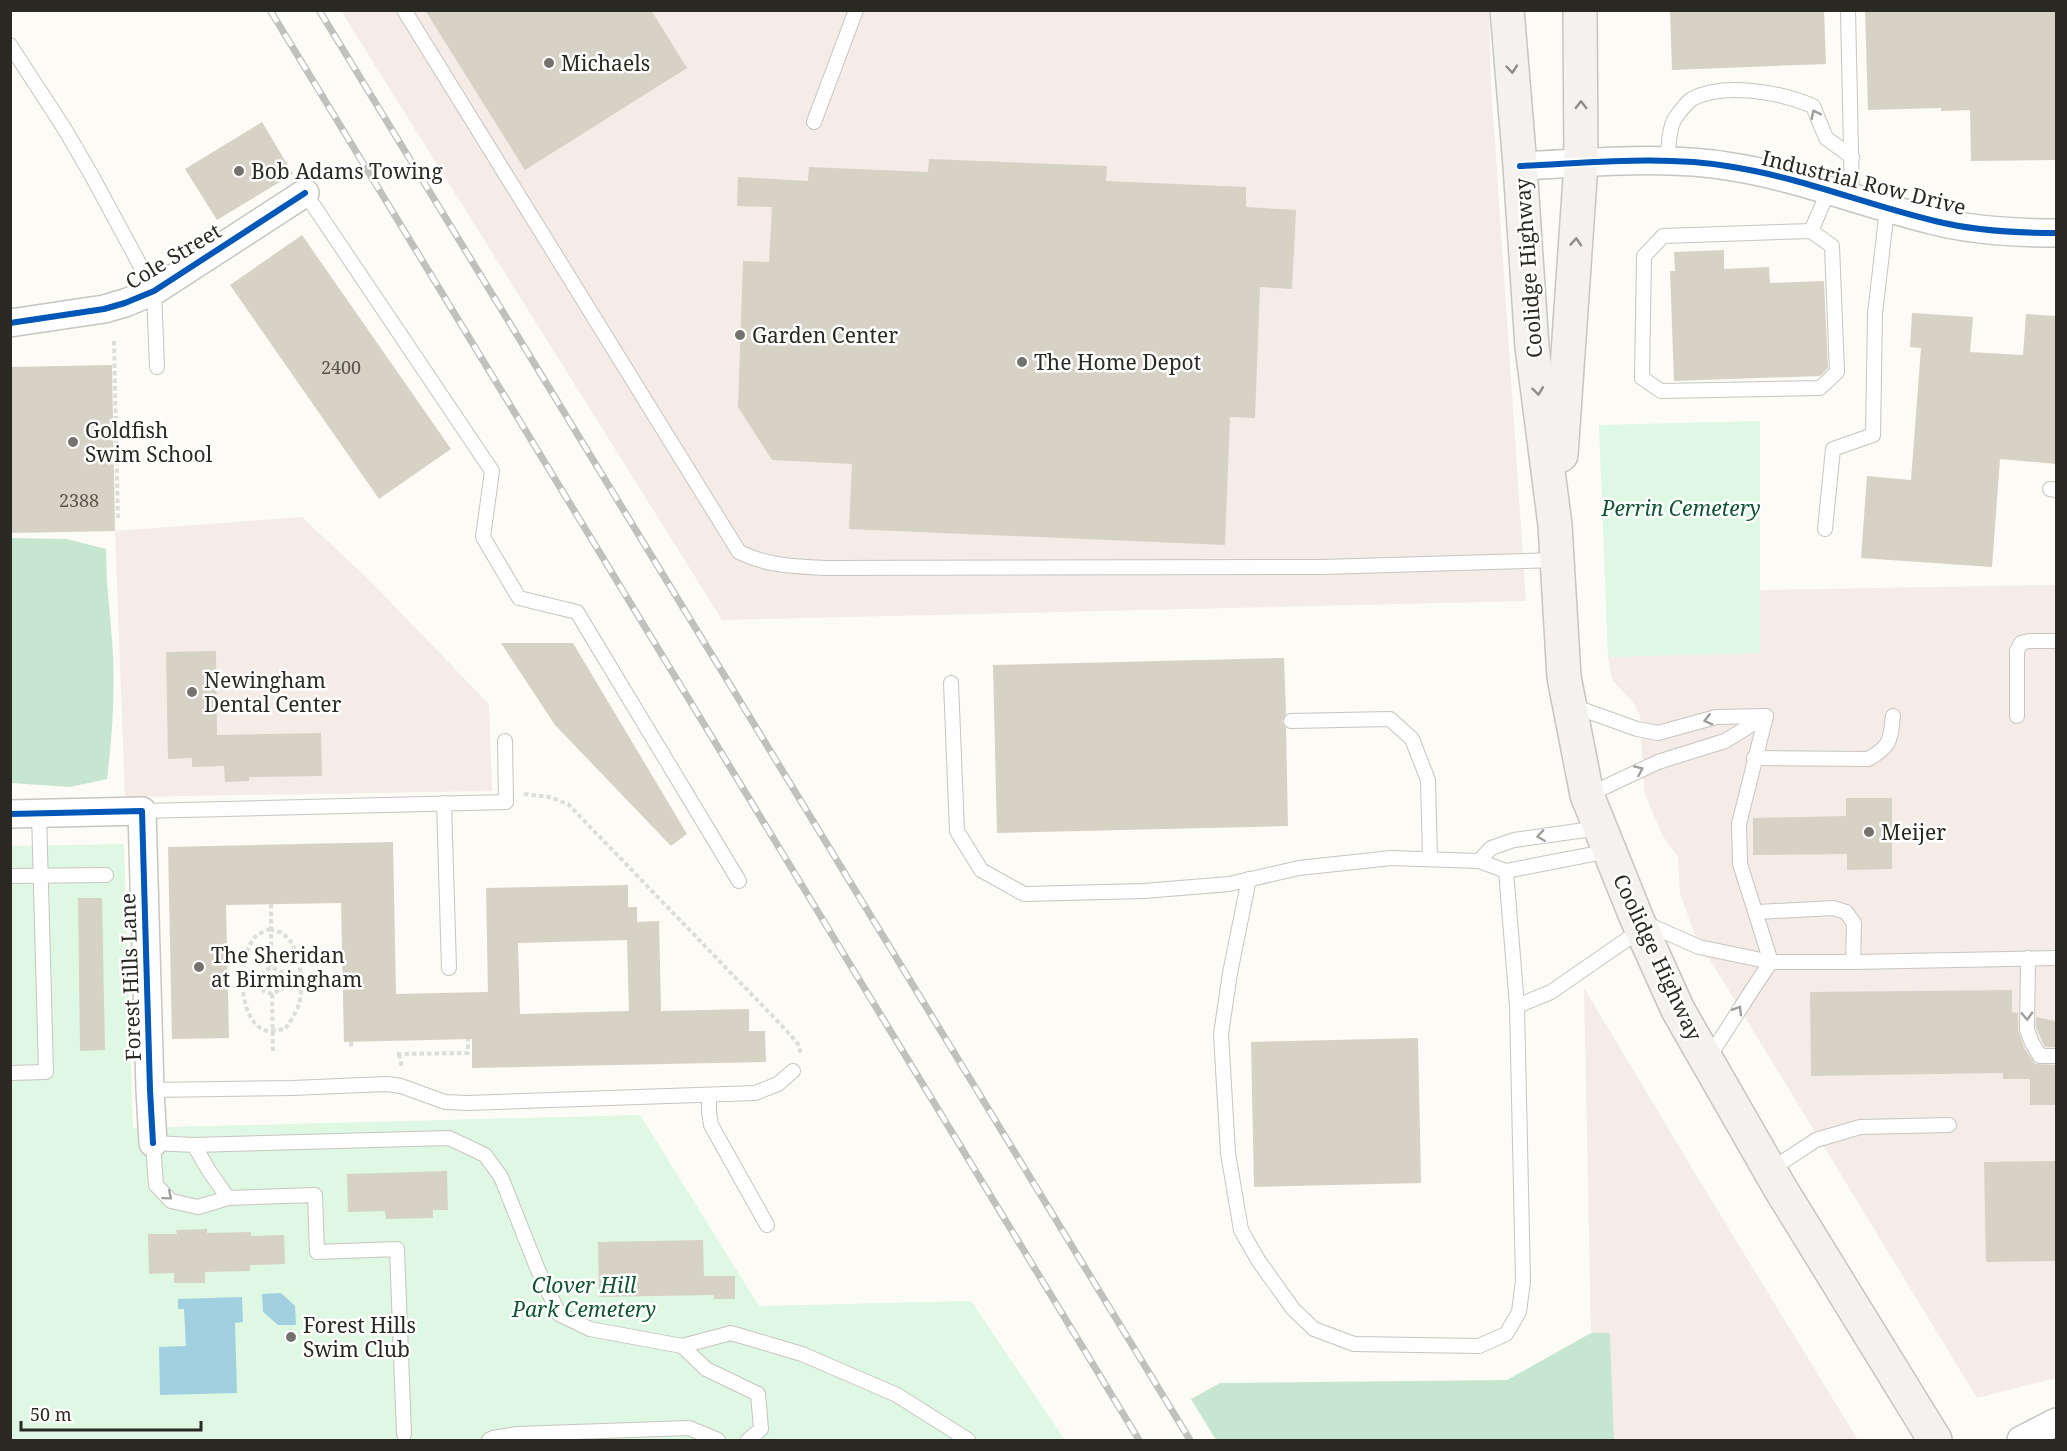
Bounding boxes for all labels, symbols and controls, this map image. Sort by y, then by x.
place label: Michaels [561,49,650,77]
marker: Michaels [542,56,556,70]
one-way arrow [1505,64,1518,73]
one-way arrow [1574,101,1587,110]
one-way arrow [1811,110,1822,120]
street label: Industrial Row Drive [1759,143,1969,221]
place label: Bob Adams Towing [251,157,443,185]
marker: Bob Adams Towing [232,164,246,178]
street label: Coolidge Highway [1508,177,1548,359]
street label: Cole Street [120,216,226,296]
one-way arrow [1569,237,1582,246]
place label: Garden Center [752,321,898,349]
marker: Garden Center [733,328,747,342]
place label: The Home Depot [1034,348,1201,376]
house number: 2400 [321,355,361,379]
marker: The Home Depot [1015,355,1029,369]
one-way arrow [1531,387,1543,396]
place label: Goldfish Swim School [85,416,213,468]
marker: Goldfish Swim School [66,435,80,449]
house number: 2388 [59,488,99,512]
park label: Perrin Cemetery [1600,494,1761,522]
place label: Newingham Dental Center [204,666,342,718]
marker: Newingham Dental Center [185,685,199,699]
one-way arrow [1703,712,1713,725]
one-way arrow [1633,765,1644,777]
place label: Meijer [1881,818,1946,846]
marker: Meijer [1862,825,1876,839]
one-way arrow [1537,830,1546,842]
street label: Coolidge Highway [1607,869,1709,1045]
street label: Forest Hills Lane [113,892,147,1062]
place label: The Sheridan at Birmingham [211,941,363,993]
marker: The Sheridan at Birmingham [192,960,206,974]
one-way arrow [1731,1006,1743,1016]
one-way arrow [2021,1012,2033,1021]
one-way arrow [162,1188,173,1199]
park label: Clover Hill Park Cemetery [511,1271,656,1323]
place label: Forest Hills Swim Club [303,1311,416,1363]
marker: Forest Hills Swim Club [284,1330,298,1344]
scale bar [21,1394,201,1432]
text: 50 m [30,1402,72,1426]

